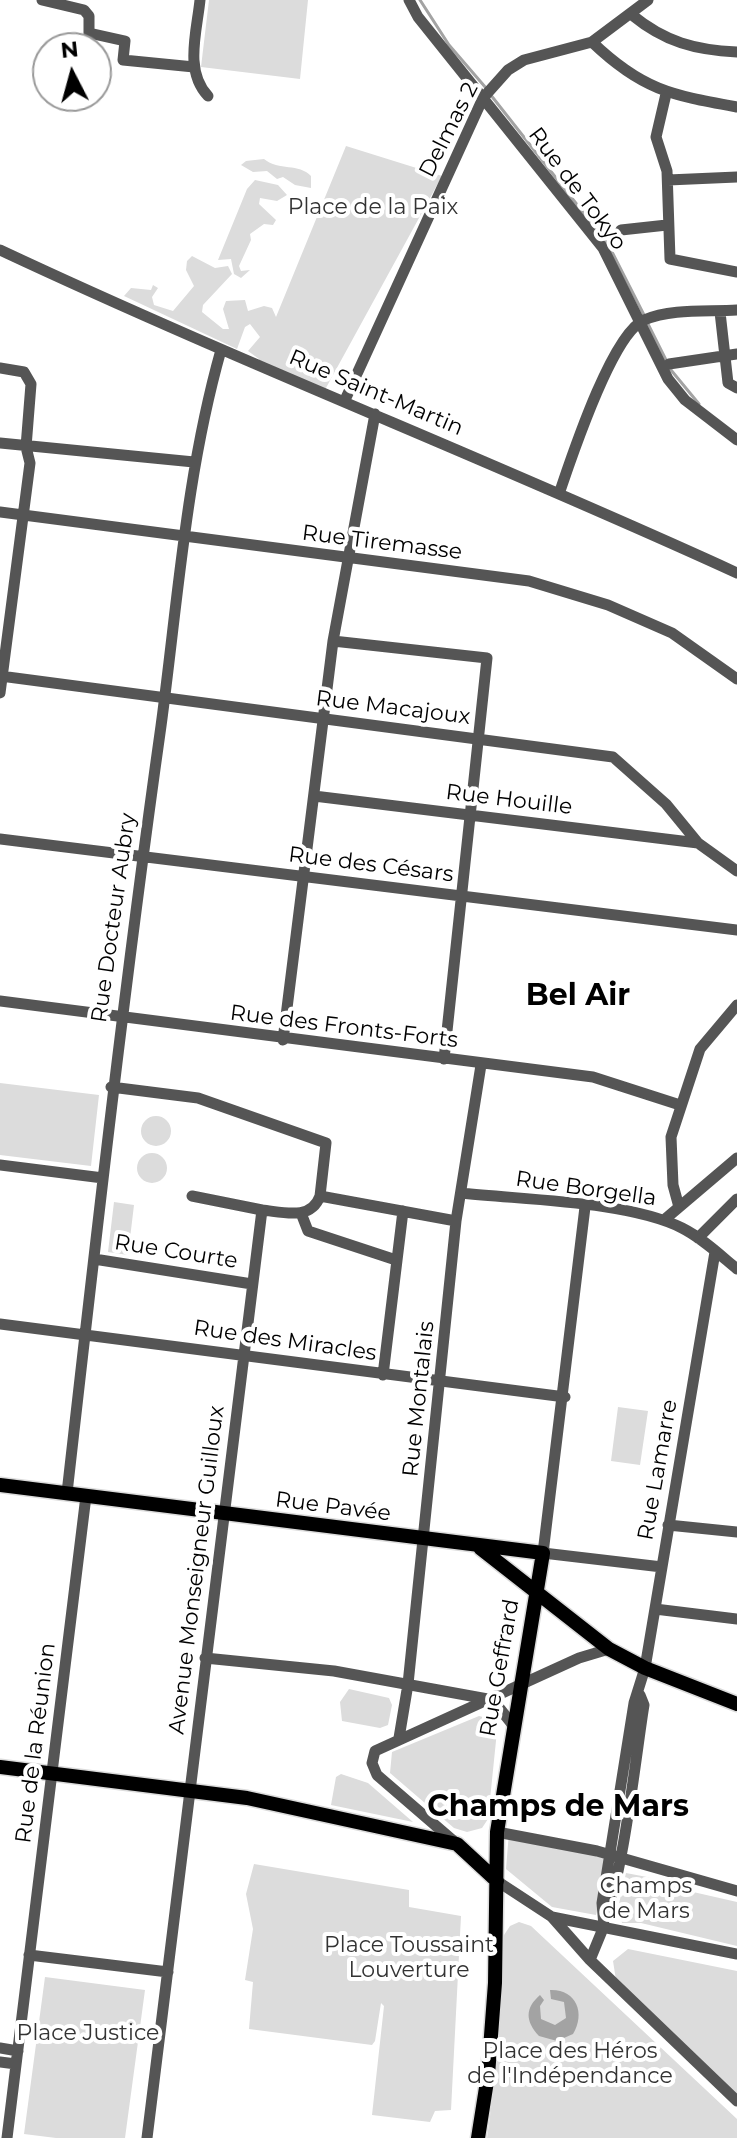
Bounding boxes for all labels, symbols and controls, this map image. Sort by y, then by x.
north arrow [32,32,112,112]
text: N [59,35,80,64]
street label: Delmas 2 [414,78,484,182]
street label: Rue de Tokyo [522,122,632,256]
park label: Place de la Paix [288,195,458,221]
street label: Rue Saint-Martin [285,344,467,442]
street label: Rue Tiremasse [300,520,464,566]
street label: Rue Macajoux [314,685,472,731]
street label: Rue Houille [444,779,574,821]
street label: Rue Docteur Aubry [86,812,142,1024]
street label: Rue des Césars [287,842,455,888]
district label: Bel Air [526,978,630,1014]
street label: Rue des Fronts-Forts [228,1000,460,1054]
street label: Rue Borgella [514,1166,658,1212]
street label: Rue Courte [113,1229,239,1275]
street label: Rue des Miracles [192,1315,378,1367]
street label: Rue Montalais [398,1320,440,1478]
street label: Rue Lamarre [633,1398,683,1542]
street label: Avenue Monseigneur Guilloux [164,1404,230,1736]
street label: Rue Pavée [274,1487,392,1527]
street label: Rue Geffrard [475,1597,525,1739]
street label: Rue de la Réunion [11,1641,61,1845]
district label: Champs de Mars [427,1789,689,1825]
park label: Champs de Mars [600,1874,692,1926]
park label: Place Toussaint Louverture [324,1933,494,1984]
park label: Place Justice [17,2021,159,2047]
park label: Place des Héros de l'Indépendance [467,2039,673,2090]

